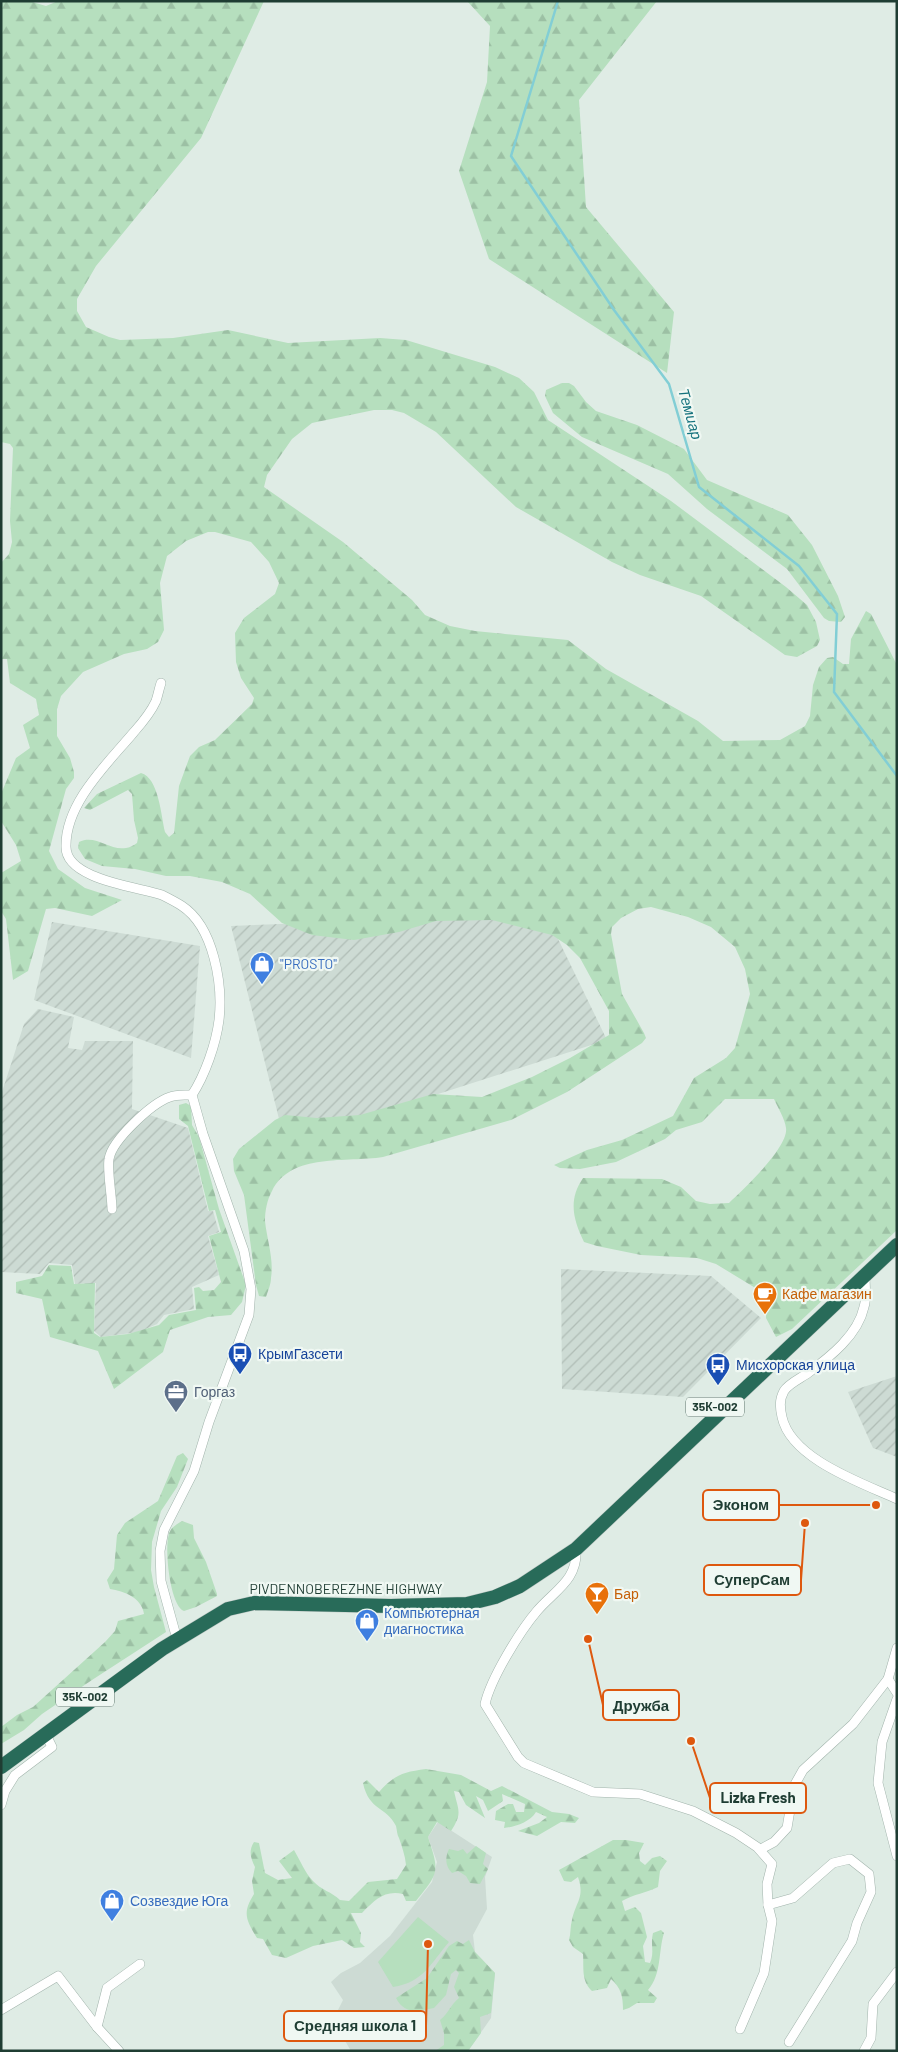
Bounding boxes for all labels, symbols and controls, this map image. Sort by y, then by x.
water label: Темиар [675,386,707,441]
shop icon: "PROSTO" [249,951,275,985]
place label: "PROSTO" [280,955,337,972]
cafe icon: Кафе магазин [752,1281,778,1315]
place label: Кафе магазин [782,1285,872,1302]
bus stop icon: КрымГазсети [227,1341,253,1375]
place label: КрымГазсети [258,1345,343,1362]
bus stop icon: Мисхорская улица [705,1352,731,1386]
place label: Мисхорская улица [736,1356,855,1373]
office icon: Горгаз [163,1379,189,1413]
place label: Горгаз [194,1383,235,1400]
road number: 35К-002 [686,1398,744,1416]
callout: Эконом [703,1490,779,1520]
text: Эконом [713,1495,769,1513]
callout: СуперСам [704,1565,801,1595]
text: СуперСам [714,1570,790,1588]
street label: PIVDENNOBEREZHNE HIGHWAY [249,1580,443,1597]
bar icon: Бар [584,1581,610,1615]
place label: Бар [614,1585,639,1602]
place label: Компьютерная диагностика [384,1604,480,1637]
shop icon: Компьютерная диагностика [354,1608,380,1642]
road number: 35К-002 [56,1688,114,1706]
callout: Дружба [603,1690,679,1720]
text: Дружба [613,1696,670,1714]
callout: Lizka Fresh [710,1783,806,1813]
text: Lizka Fresh [720,1788,796,1806]
shop icon: Созвездие Юга [99,1888,125,1922]
place label: Созвездие Юга [130,1892,229,1909]
callout: Средняя школа 1 [284,2011,426,2041]
text: Средняя школа 1 [294,2016,416,2034]

